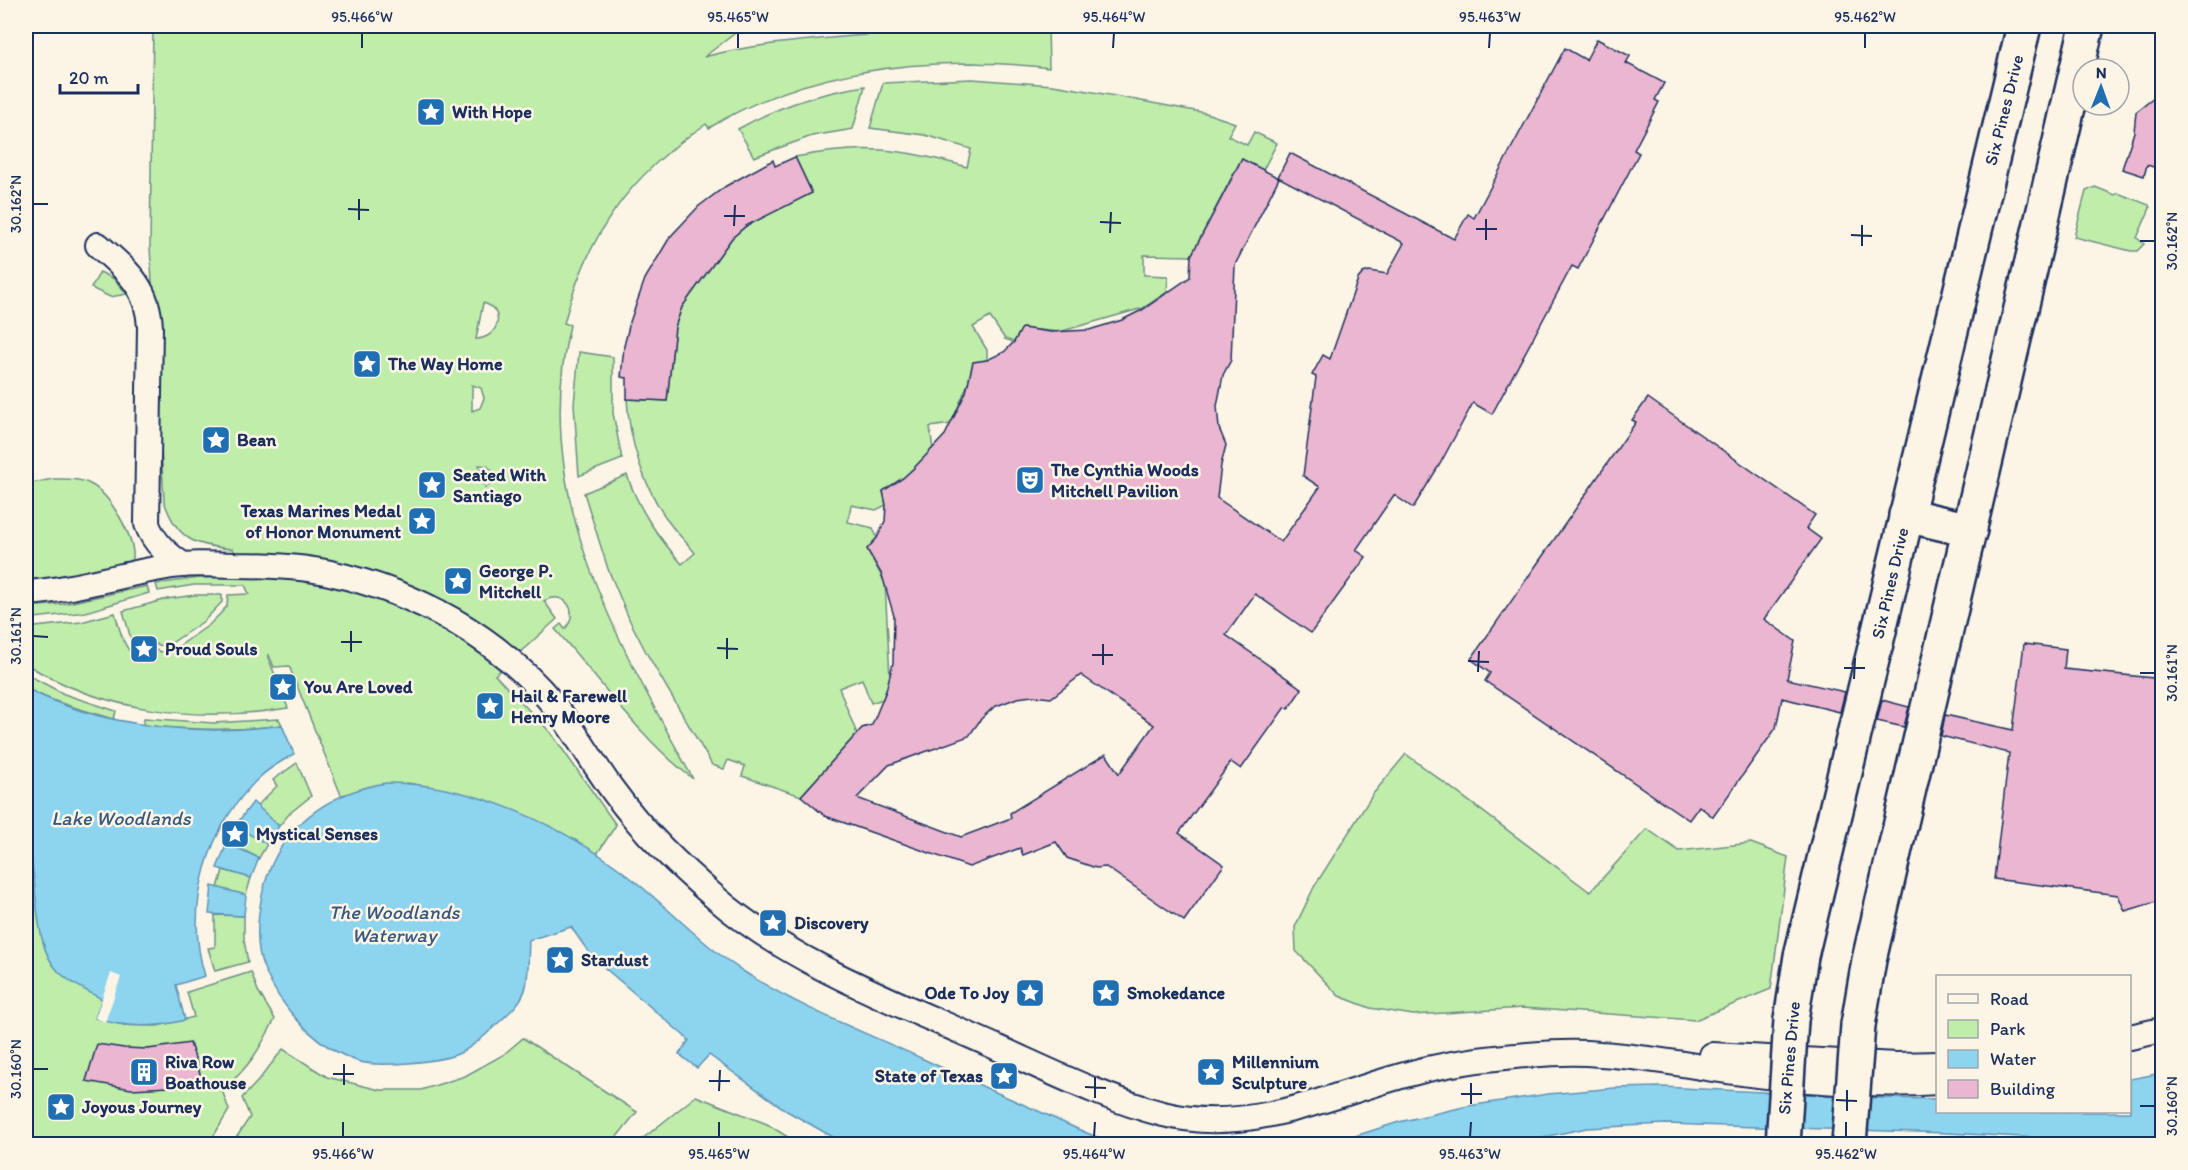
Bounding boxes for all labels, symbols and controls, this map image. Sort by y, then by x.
text: 95.466°W [331,8,393,26]
text: 95.465°W [707,8,769,26]
text: 95.464°W [1083,8,1145,26]
text: 95.463°W [1459,8,1521,26]
text: 95.462°W [1834,8,1896,26]
street label: Six Pines Drive [1980,52,2028,168]
scale bar [60,57,138,95]
north arrow [2071,57,2131,117]
text: N [2096,63,2107,82]
text: 20 m [69,67,109,89]
place icon: With Hope [415,96,447,128]
place label: With Hope [452,101,532,123]
text: 30.162°N [7,175,25,233]
text: 30.162°N [2163,212,2181,270]
place icon: The Way Home [351,348,383,380]
place label: The Way Home [387,353,503,375]
place icon: Bean [200,424,232,456]
place label: Bean [237,429,277,451]
place label: The Cynthia Woods Mitchell Pavilion [1050,459,1199,502]
place label: Seated With Santiago [453,464,546,507]
theatre icon: The Cynthia Woods Mitchell Pavilion [1014,464,1046,496]
place icon: Seated With Santiago [416,469,448,501]
place label: Texas Marines Medal of Honor Monument [240,500,402,543]
place icon: Texas Marines Medal of Honor Monument [406,505,438,537]
street label: Six Pines Drive [1867,525,1913,641]
place label: George P. Mitchell [479,560,553,603]
place icon: George P. Mitchell [442,565,474,597]
text: 30.161°N [7,607,25,665]
place icon: Proud Souls [128,633,160,665]
place label: Proud Souls [165,638,257,660]
text: 30.161°N [2163,644,2181,702]
place icon: You Are Loved [267,671,299,703]
place label: You Are Loved [303,676,413,698]
place label: Hail & Farewell Henry Moore [511,685,628,728]
place icon: Hail & Farewell Henry Moore [474,690,506,722]
water label: Lake Woodlands [51,806,192,830]
place icon: Mystical Senses [219,818,251,850]
place label: Mystical Senses [256,823,378,845]
water label: The Woodlands Waterway [328,900,461,947]
place icon: Discovery [757,907,789,939]
place label: Discovery [794,912,869,934]
place icon: Stardust [544,944,576,976]
place label: Stardust [581,949,649,971]
legend [1936,975,2131,1113]
place icon: Ode To Joy [1014,977,1046,1009]
place icon: Smokedance [1090,977,1122,1009]
place label: Ode To Joy [924,982,1010,1004]
place label: Smokedance [1127,982,1226,1004]
text: Road [1990,988,2029,1010]
street label: Six Pines Drive [1773,1000,1805,1116]
text: Park [1990,1018,2025,1040]
text: 30.160°N [7,1039,25,1099]
text: Water [1990,1048,2036,1070]
place label: Riva Row Boathouse [165,1051,247,1094]
place label: Millennium Sculpture [1232,1051,1319,1094]
building icon: Riva Row Boathouse [128,1056,160,1088]
place icon: Millennium Sculpture [1195,1056,1227,1088]
place icon: State of Texas [988,1060,1020,1092]
place label: State of Texas [875,1065,983,1087]
text: 30.160°N [2163,1076,2181,1136]
text: Building [1990,1078,2056,1100]
place icon: Joyous Journey [45,1091,77,1123]
place label: Joyous Journey [81,1096,202,1118]
text: 95.466°W [312,1145,374,1163]
text: 95.465°W [688,1145,750,1163]
text: 95.464°W [1063,1145,1125,1163]
text: 95.463°W [1439,1145,1501,1163]
text: 95.462°W [1815,1145,1877,1163]

